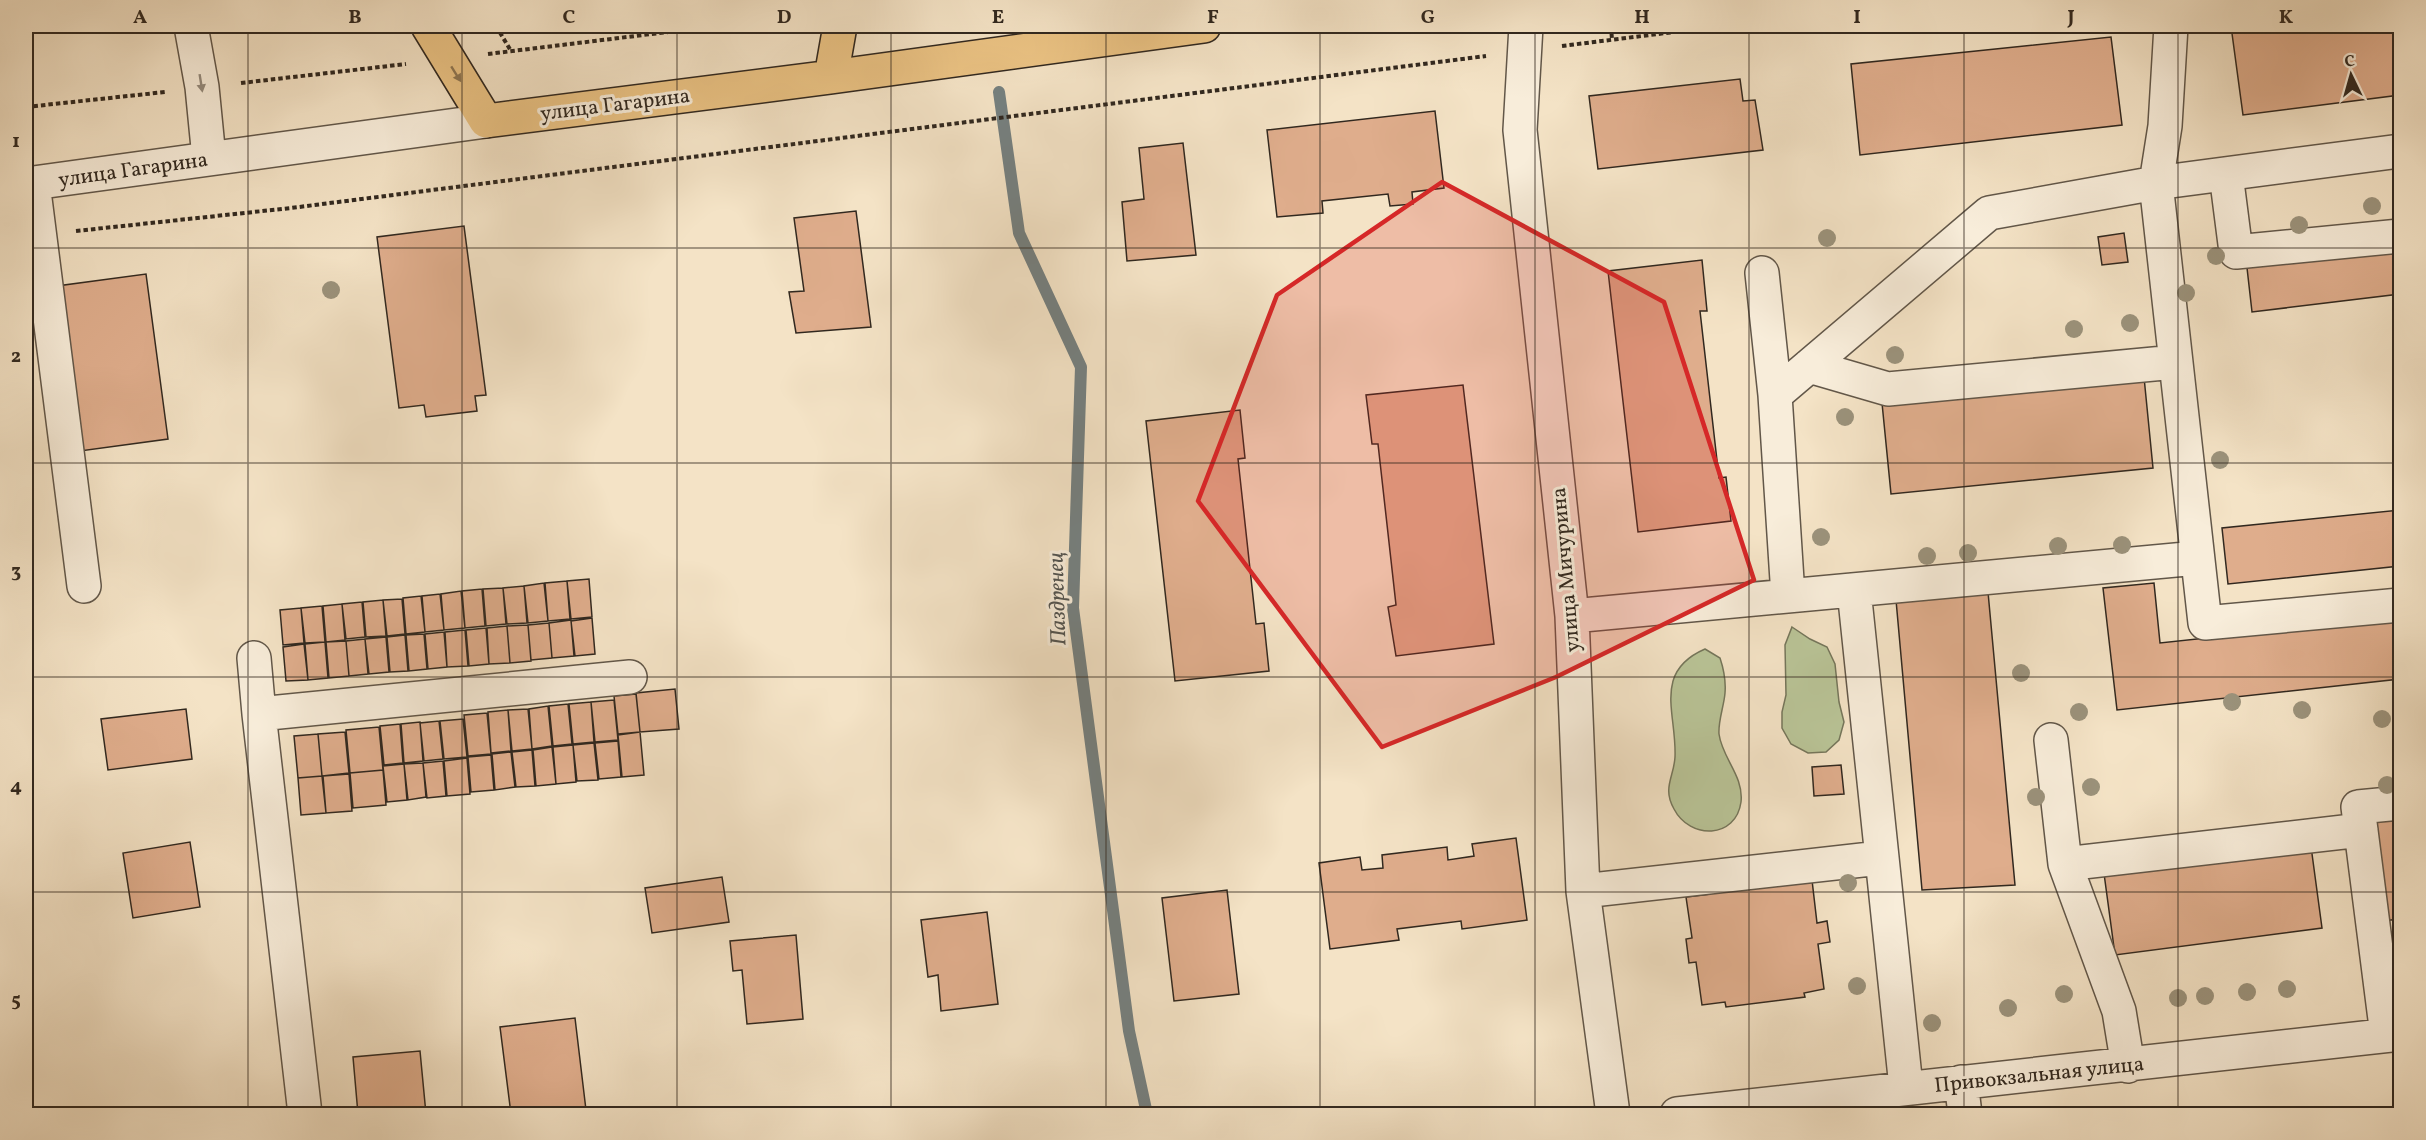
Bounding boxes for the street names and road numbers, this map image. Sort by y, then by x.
street label: улица Гагарина [539,82,692,129]
street label: улица Гагарина [57,146,210,195]
street label: улица Мичурина [1545,486,1588,654]
street label: Привокзальная улица [1933,1050,2146,1101]

